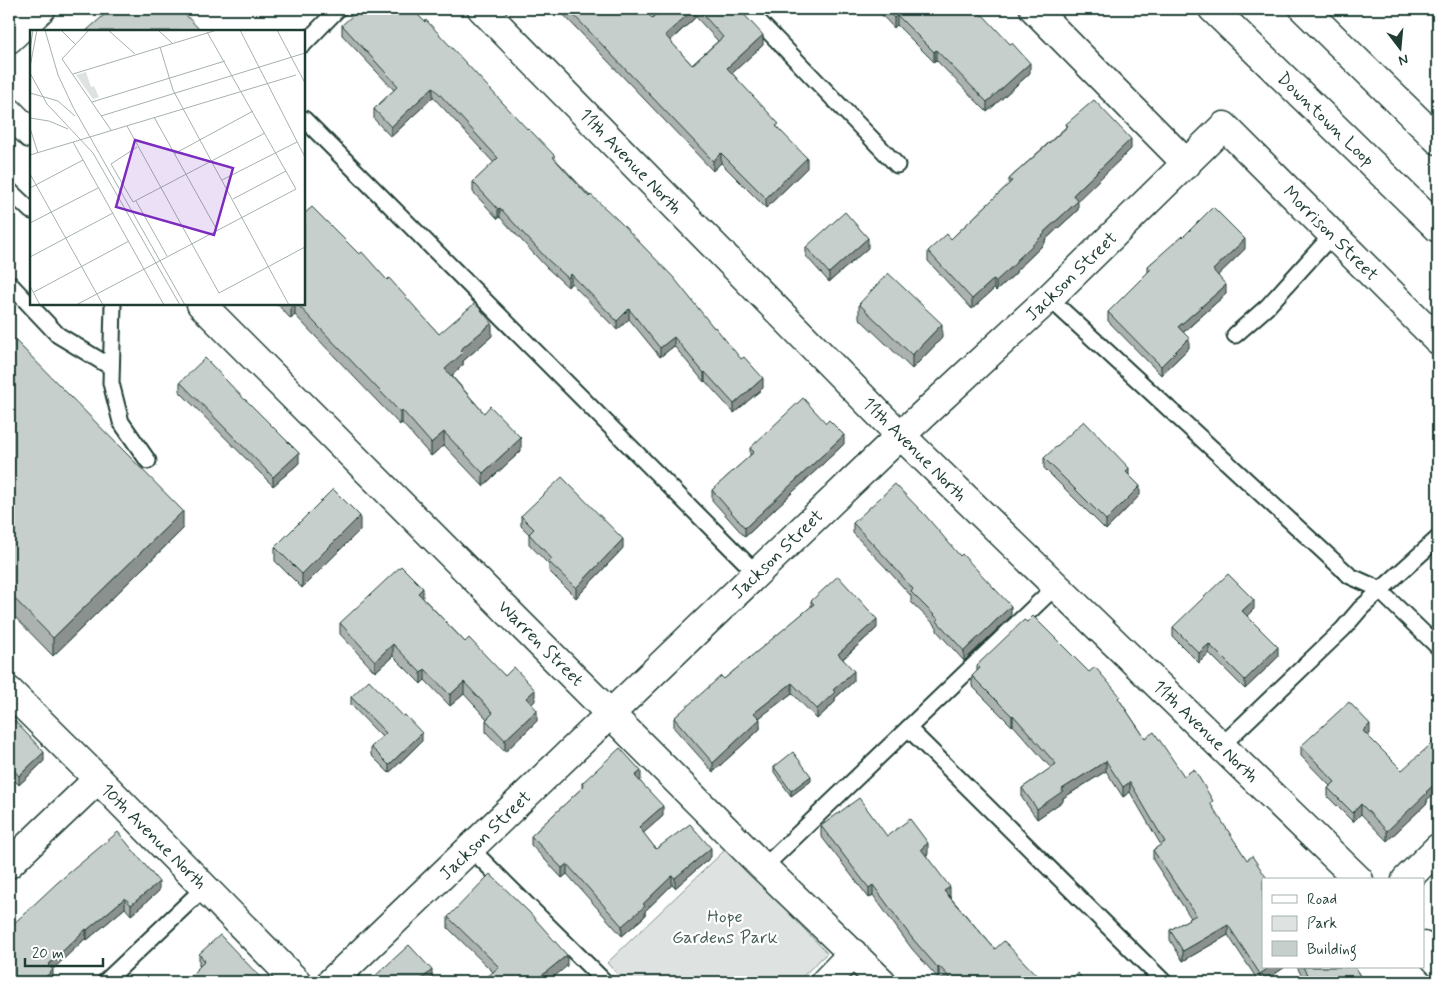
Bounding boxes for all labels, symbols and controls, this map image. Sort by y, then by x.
north arrow [1374,22,1424,72]
inset map [30,30,305,305]
text: N [1396,50,1410,69]
street label: Downtown Loop [1271,67,1379,172]
street label: 11th Avenue North [574,104,687,220]
street label: Morrison Street [1277,181,1383,287]
street label: Jackson Street [1020,227,1123,327]
street label: 11th Avenue North [857,392,972,507]
street label: Jackson Street [726,505,829,605]
street label: Warren Street [492,596,589,692]
street label: 11th Avenue North [1147,675,1263,788]
street label: 10th Avenue North [95,778,212,895]
street label: Jackson Street [434,786,537,886]
legend [1262,878,1424,968]
text: Road [1307,890,1337,910]
park label: Hope Gardens Park [672,905,778,950]
text: Park [1307,914,1337,934]
scale bar [25,936,102,968]
text: Building [1307,940,1357,961]
text: 20 m [32,944,64,964]

